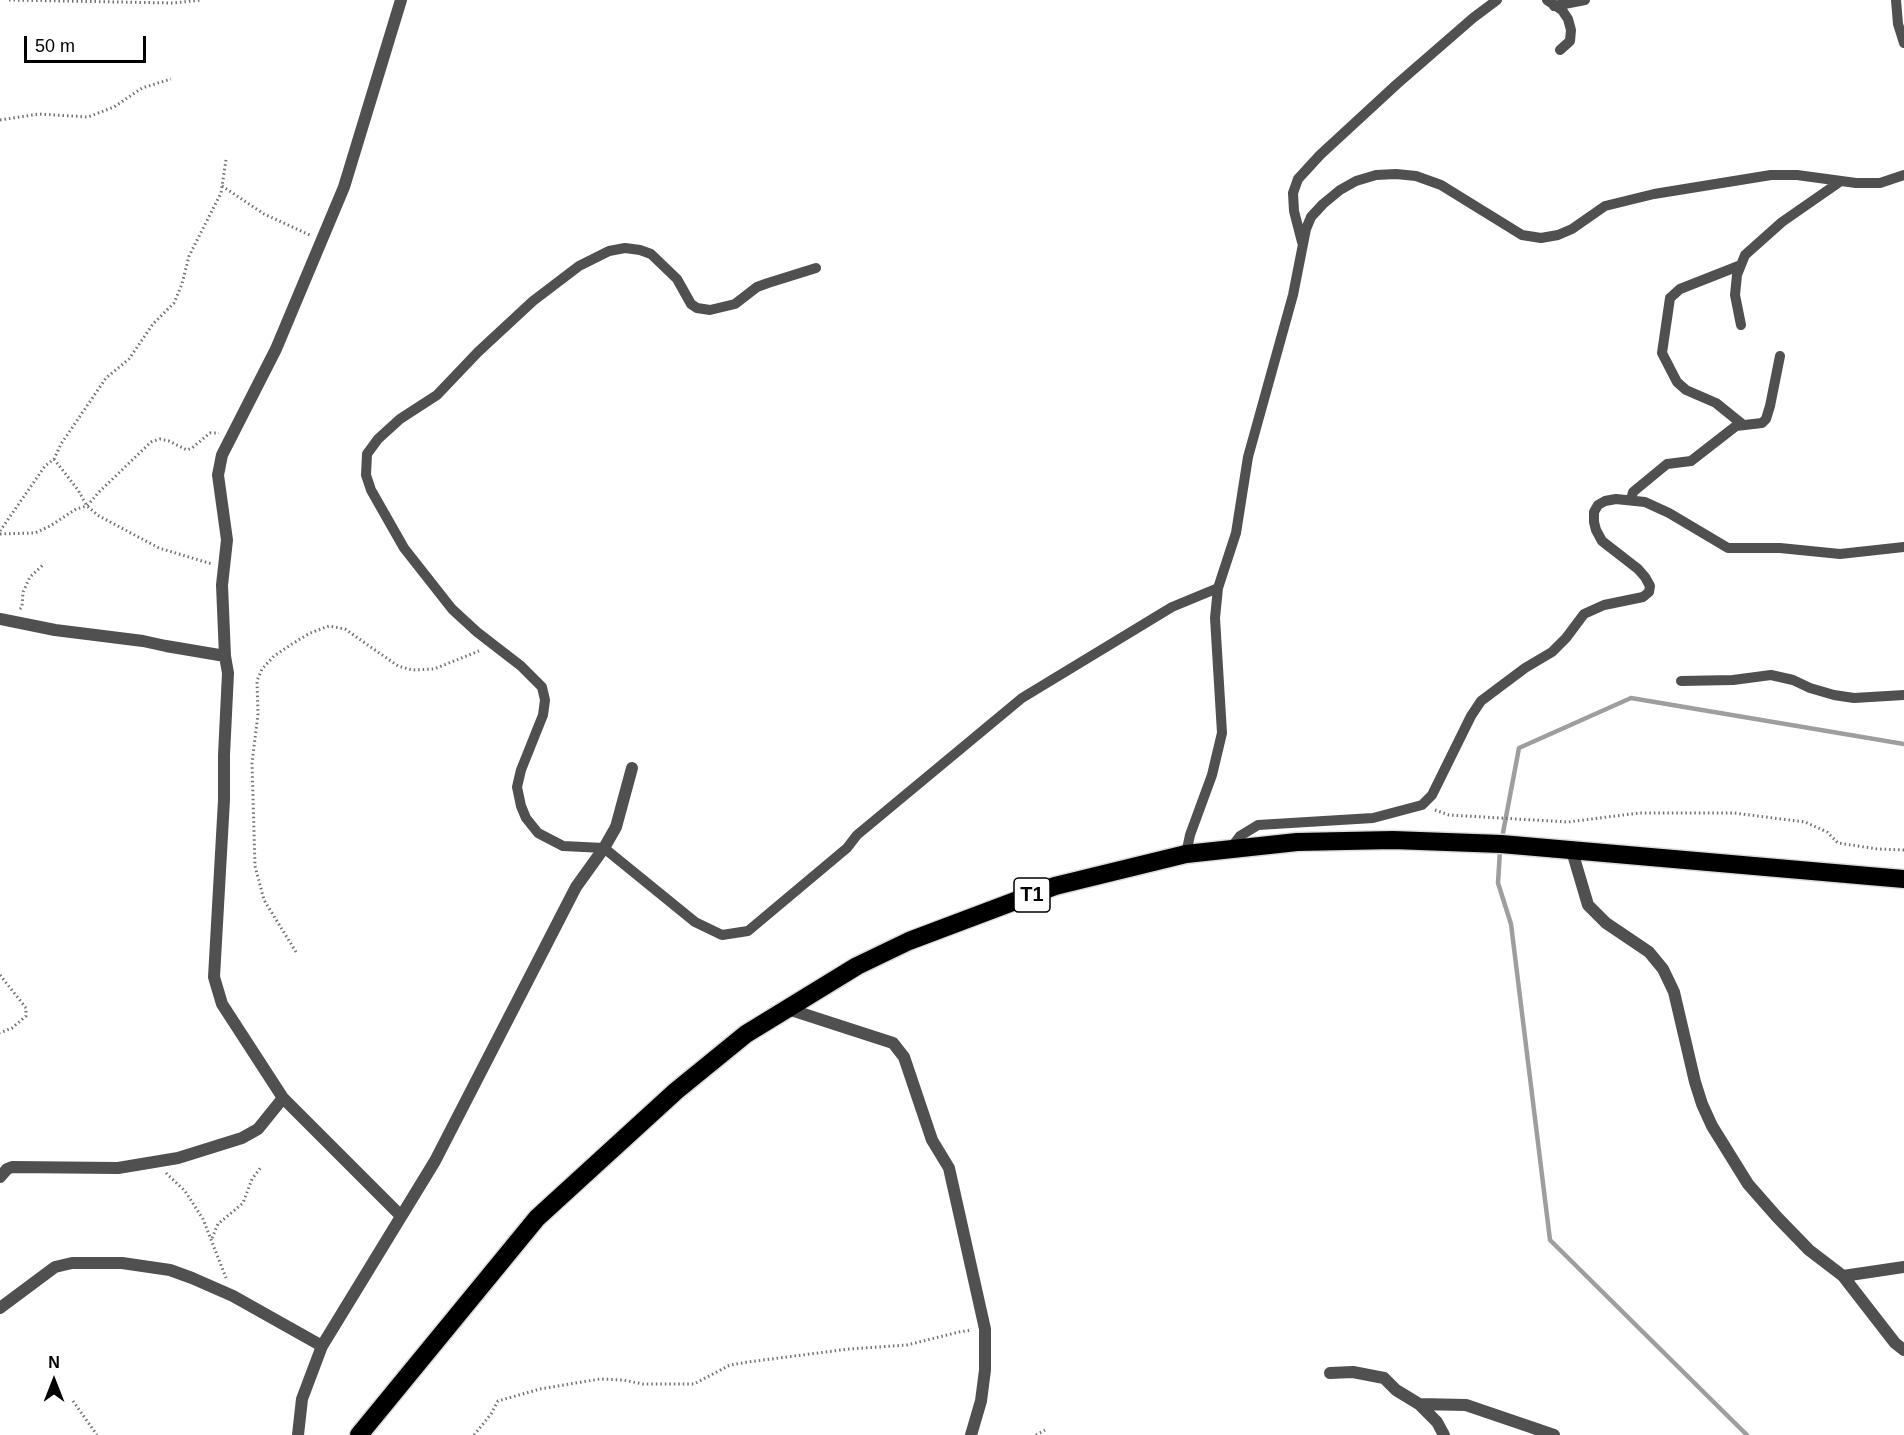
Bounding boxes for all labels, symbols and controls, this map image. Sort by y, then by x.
scale bar [27,24,148,62]
text: 50 m [35,36,75,56]
road number: T1 [1014,878,1050,912]
north arrow [24,1351,84,1411]
text: N [48,1354,60,1371]

